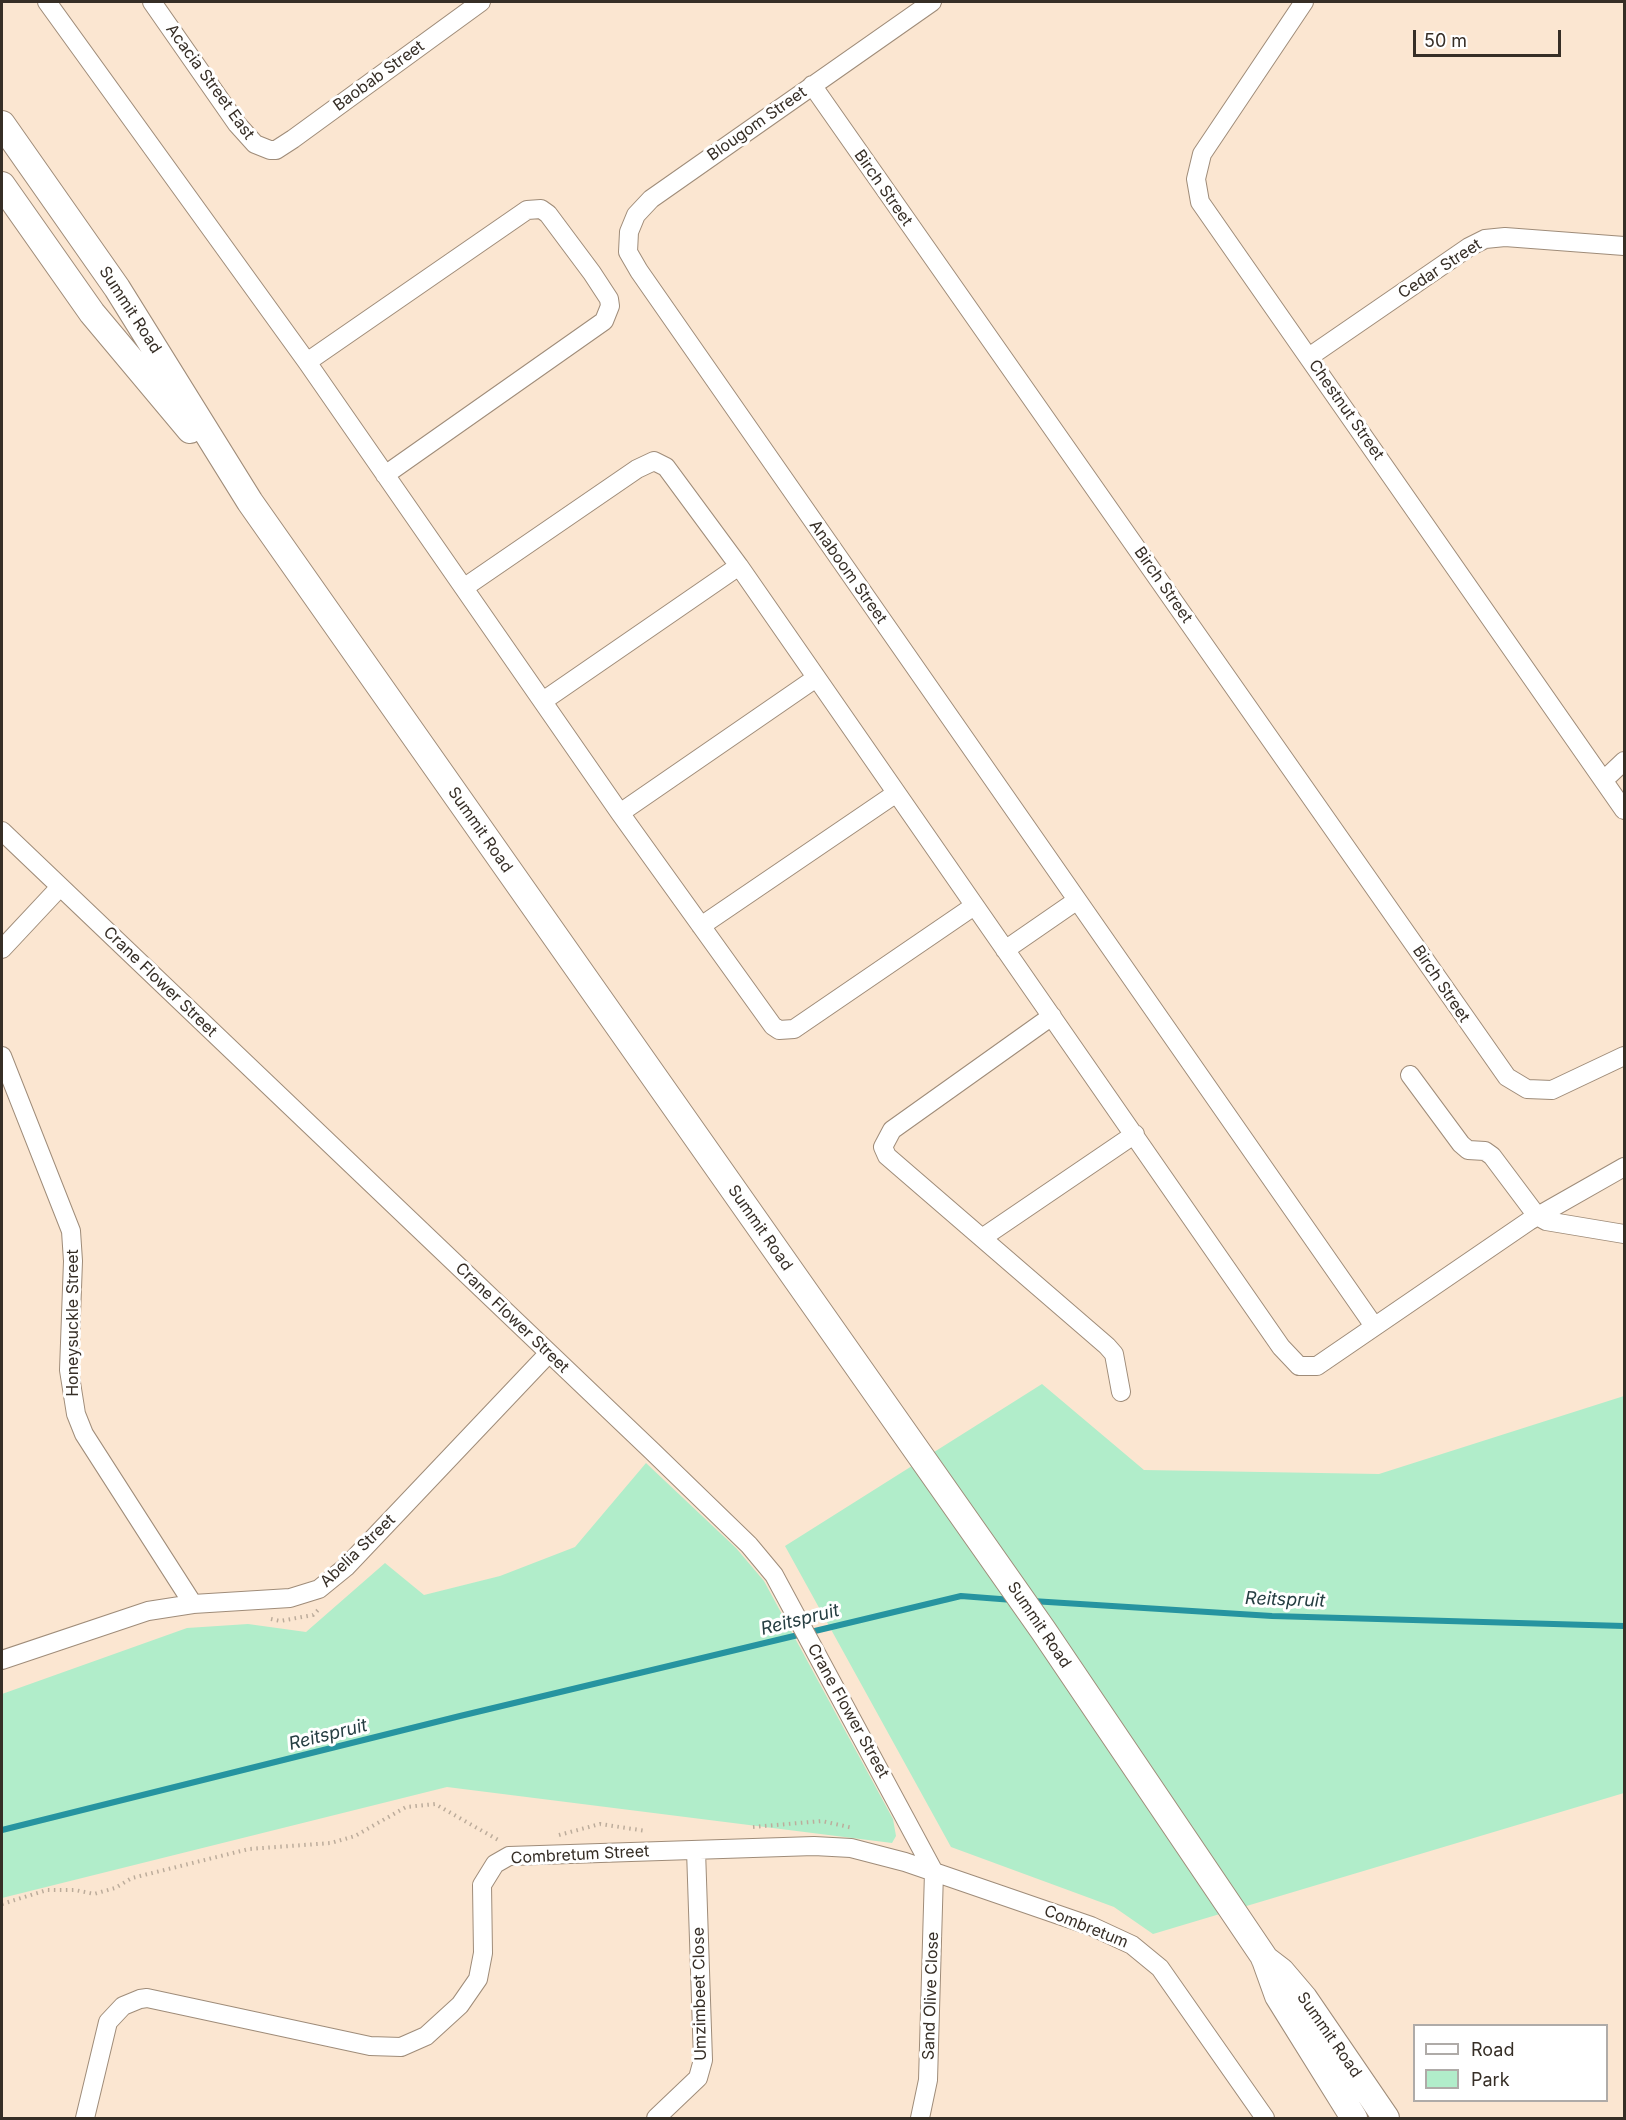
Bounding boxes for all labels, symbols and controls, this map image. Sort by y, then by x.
scale bar [1416,18,1564,56]
street label: Acacia Street East [162,21,258,143]
text: 50 m [1424,30,1467,51]
street label: Baobab Street [330,37,428,115]
street label: Blougom Street [704,83,810,165]
street label: Birch Street [850,146,916,230]
street label: Cedar Street [1395,235,1485,303]
street label: Summit Road [95,263,165,357]
street label: Chestnut Street [1304,356,1388,464]
street label: Anaboom Street [805,516,891,628]
street label: Birch Street [1130,543,1196,627]
street label: Summit Road [443,784,517,876]
street label: Crane Flower Street [99,923,221,1041]
street label: Birch Street [1408,942,1474,1026]
street label: Summit Road [723,1182,797,1274]
street label: Honeysuckle Street [63,1249,83,1397]
street label: Crane Flower Street [451,1259,573,1377]
street label: Abelia Street [317,1511,399,1591]
street label: Summit Road [1003,1578,1075,1672]
water label: Reitspruit [1245,1588,1325,1612]
water label: Reitspruit [759,1600,841,1640]
street label: Crane Flower Street [803,1641,893,1781]
water label: Reitspruit [287,1715,369,1755]
street label: Combretum Street [510,1842,650,1868]
street label: Combretum [1041,1901,1131,1953]
street label: Umzimbeet Close [689,1927,711,2061]
street label: Sand Olive Close [919,1931,943,2061]
street label: Summit Road [1292,1989,1366,2081]
legend [1413,2024,1608,2102]
text: Road [1471,2039,1514,2060]
text: Park [1471,2069,1510,2090]

